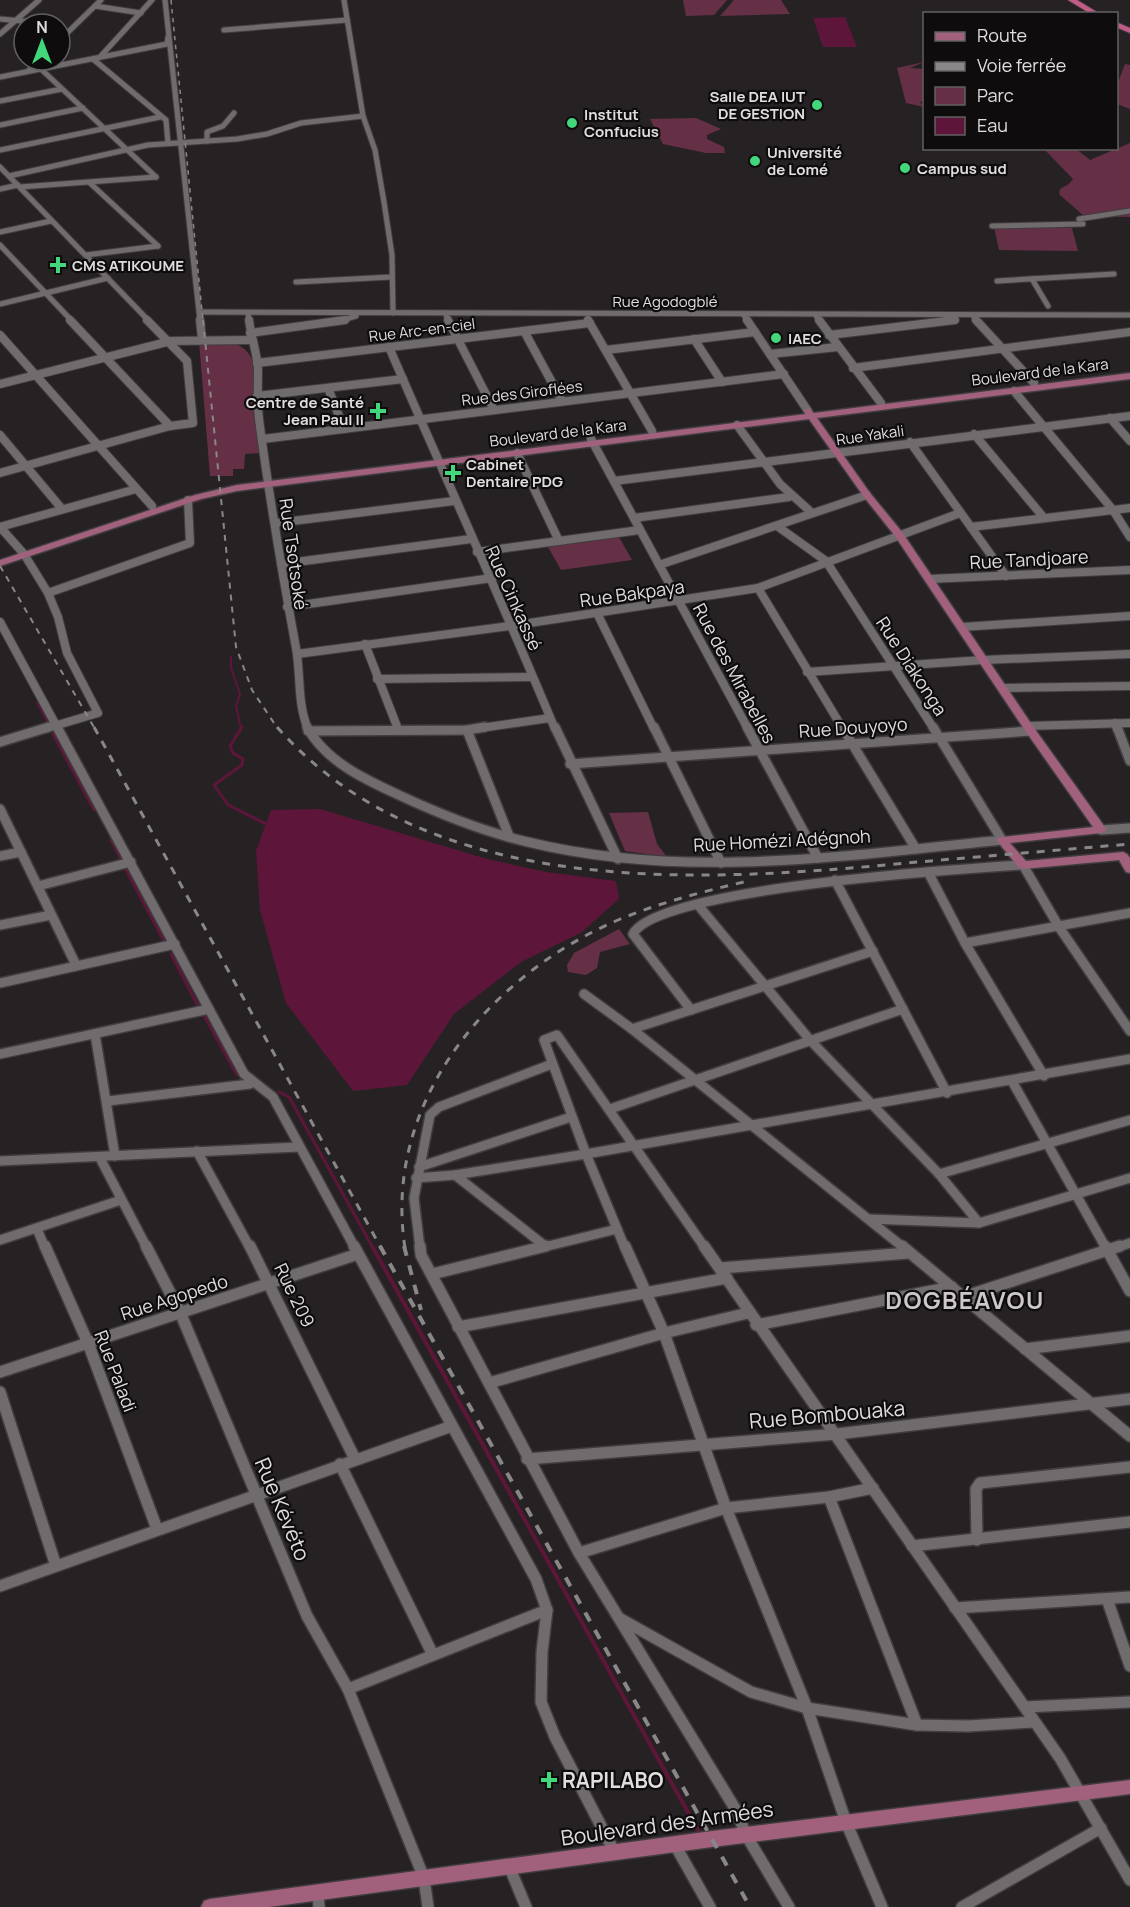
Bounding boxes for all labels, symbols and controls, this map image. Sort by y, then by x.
north arrow [12,12,72,72]
legend [923,12,1118,150]
text: N [36,16,48,38]
text: Route [977,23,1027,47]
text: Voie ferrée [977,53,1066,77]
text: Parc [977,83,1014,107]
place label: Salle DEA IUT DE GESTION [710,86,805,124]
marker: Salle DEA IUT DE GESTION [810,98,824,112]
place label: Institut Confucius [584,104,659,142]
text: Eau [977,113,1008,137]
marker: Institut Confucius [565,116,579,130]
place label: Université de Lomé [767,142,842,180]
marker: Université de Lomé [748,154,762,168]
place label: Campus sud [917,158,1007,179]
marker: Campus sud [898,161,912,175]
place label: CMS ATIKOUME [72,255,184,276]
marker: CMS ATIKOUME [49,256,67,274]
street label: Rue Agodogblé [612,291,718,312]
street label: Rue Arc-en-ciel [368,313,476,347]
place label: IAEC [788,328,822,349]
marker: IAEC [769,331,783,345]
street label: Boulevard de la Kara [970,353,1110,391]
street label: Rue des Giroflées [460,375,584,411]
place label: Centre de Santé Jean Paul II [246,392,364,430]
marker: Centre de Santé Jean Paul II [369,402,387,420]
street label: Boulevard de la Kara [488,414,628,452]
street label: Rue Yakali [835,420,905,450]
place label: Cabinet Dentaire PDG [466,454,563,492]
marker: Cabinet Dentaire PDG [444,464,462,482]
street label: Rue Tsotsoké [274,497,314,611]
street label: Rue Cinkassé [480,542,548,654]
street label: Rue Tandjoare [969,544,1089,574]
street label: Rue Bakpaya [578,574,686,612]
street label: Rue des Mirabelles [688,599,782,747]
street label: Rue Diakonga [871,612,953,720]
street label: Rue Douyoyo [798,711,908,743]
street label: Rue Homézi Adégnoh [693,823,871,857]
street label: Rue 209 [269,1259,321,1331]
street label: Rue Agopedo [117,1268,231,1326]
district label: DOGBÉAVOU [885,1283,1045,1316]
street label: Rue Paladi [89,1327,143,1415]
street label: Rue Bombouaka [748,1393,906,1435]
street label: Rue Kévéto [249,1453,317,1565]
place label: RAPILABO [562,1766,664,1794]
marker: RAPILABO [540,1771,558,1789]
street label: Boulevard des Armées [559,1794,775,1852]

